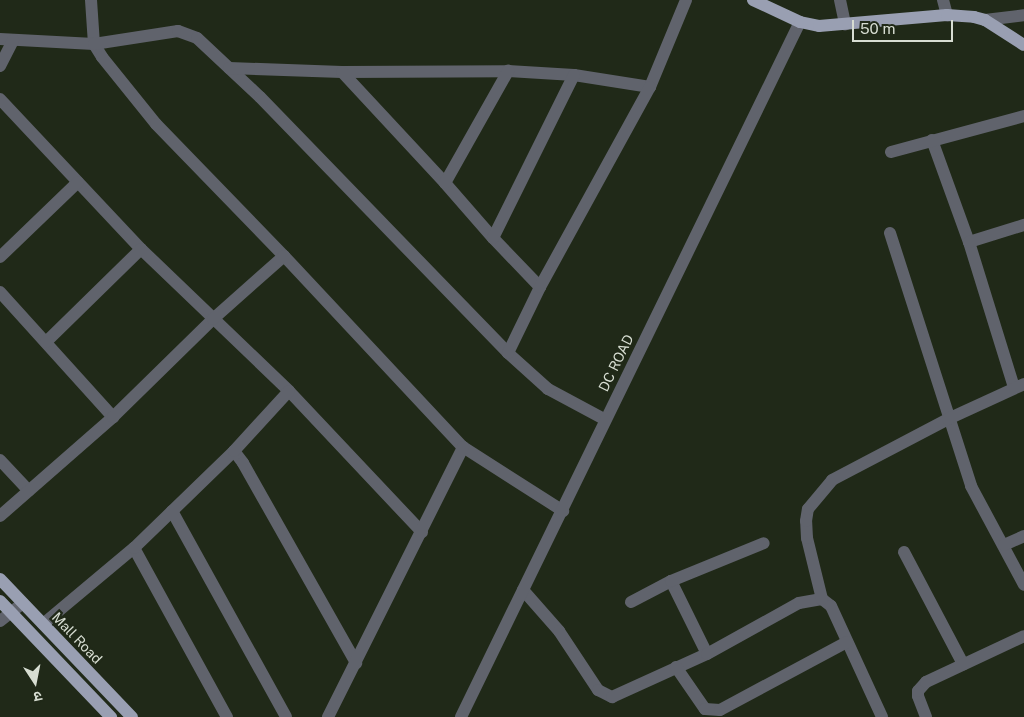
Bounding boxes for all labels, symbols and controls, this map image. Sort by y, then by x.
scale bar [854,10,955,42]
text: 50 m [860,20,895,37]
street label: DC ROAD [595,332,637,394]
street label: Mall Road [48,609,106,667]
north arrow [10,657,60,707]
text: उ [32,688,43,705]

